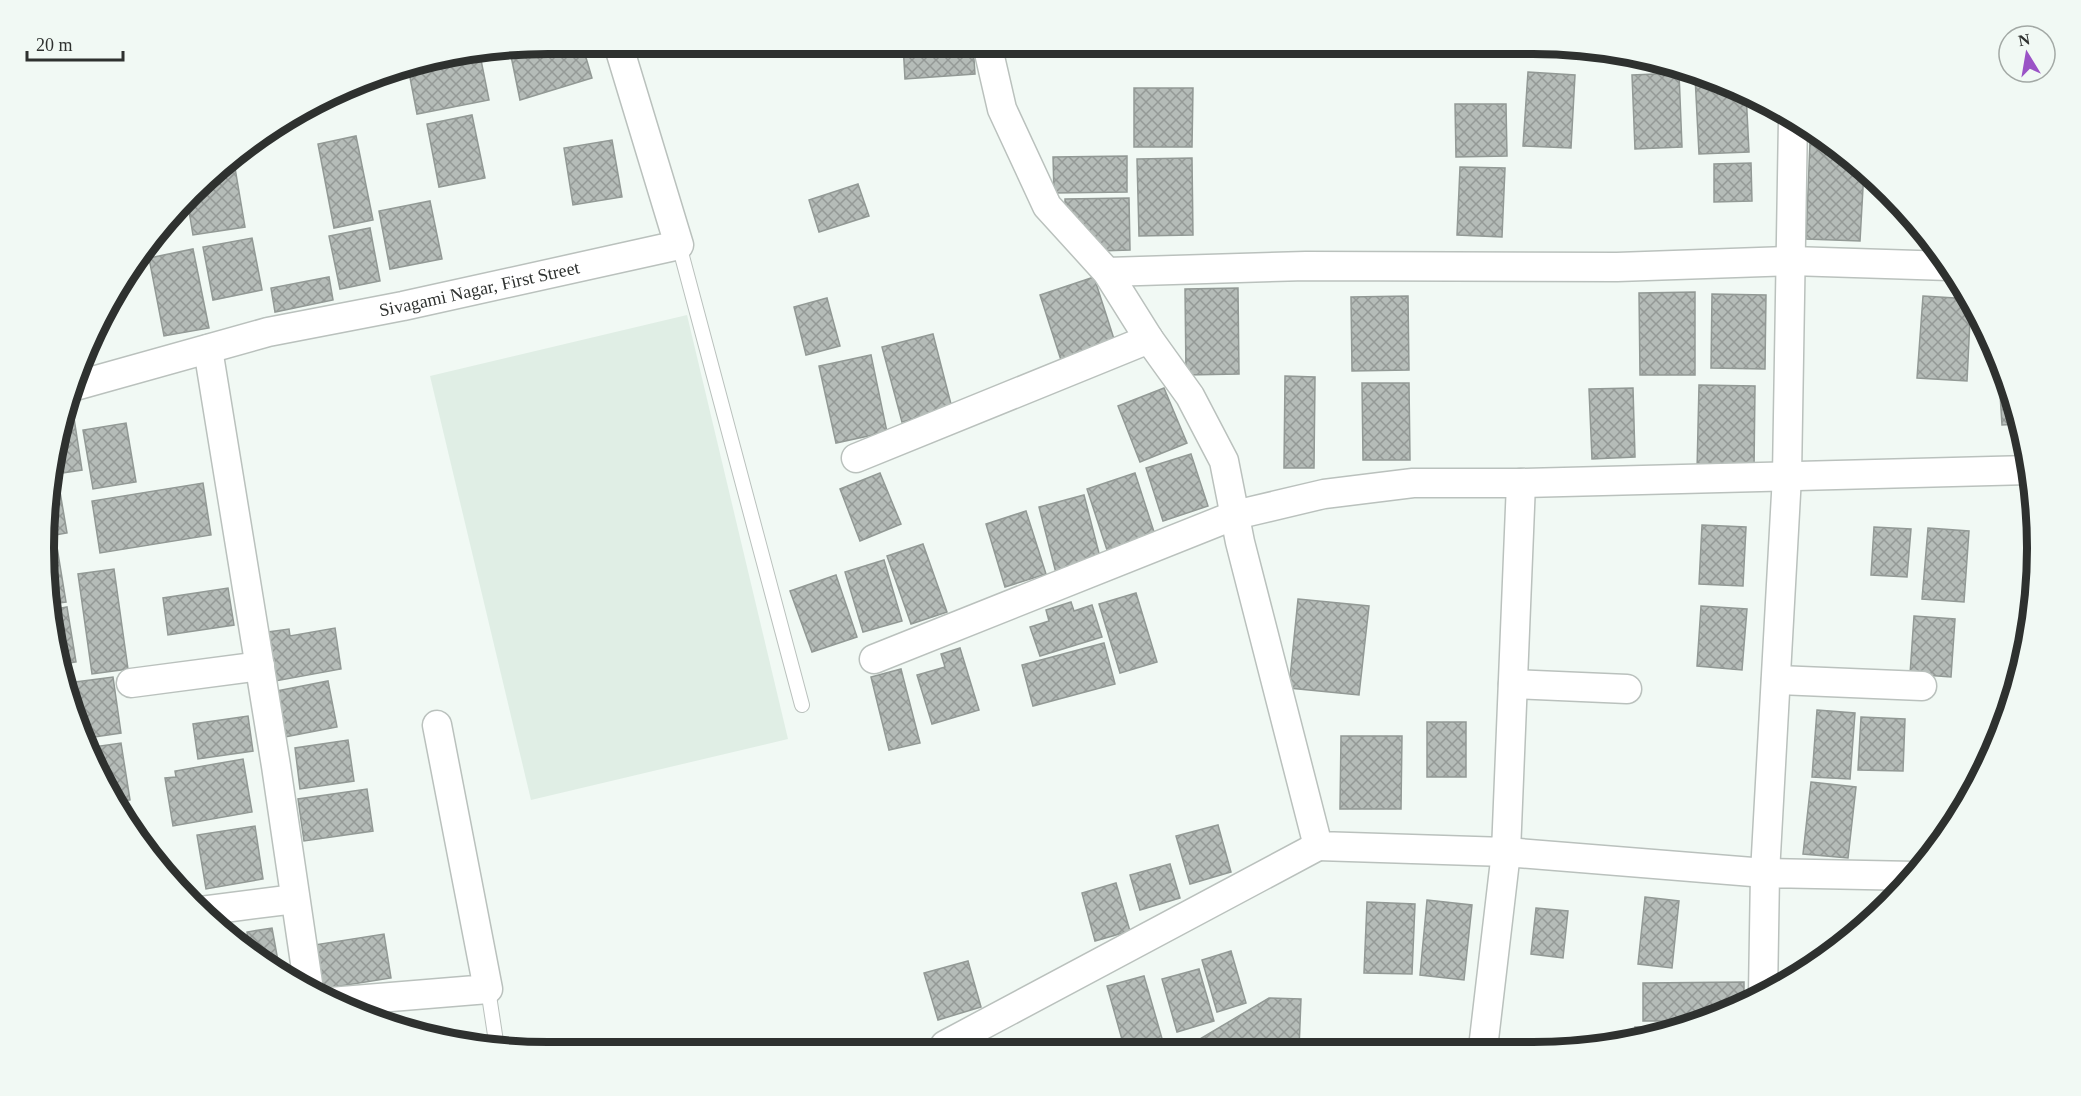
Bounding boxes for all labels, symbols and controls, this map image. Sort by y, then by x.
scale bar [27,24,123,62]
north arrow [1997,24,2057,84]
text: N [2017,30,2032,49]
text: 20 m [36,35,73,55]
street label: Sivagami Nagar, First Street [377,257,581,320]

